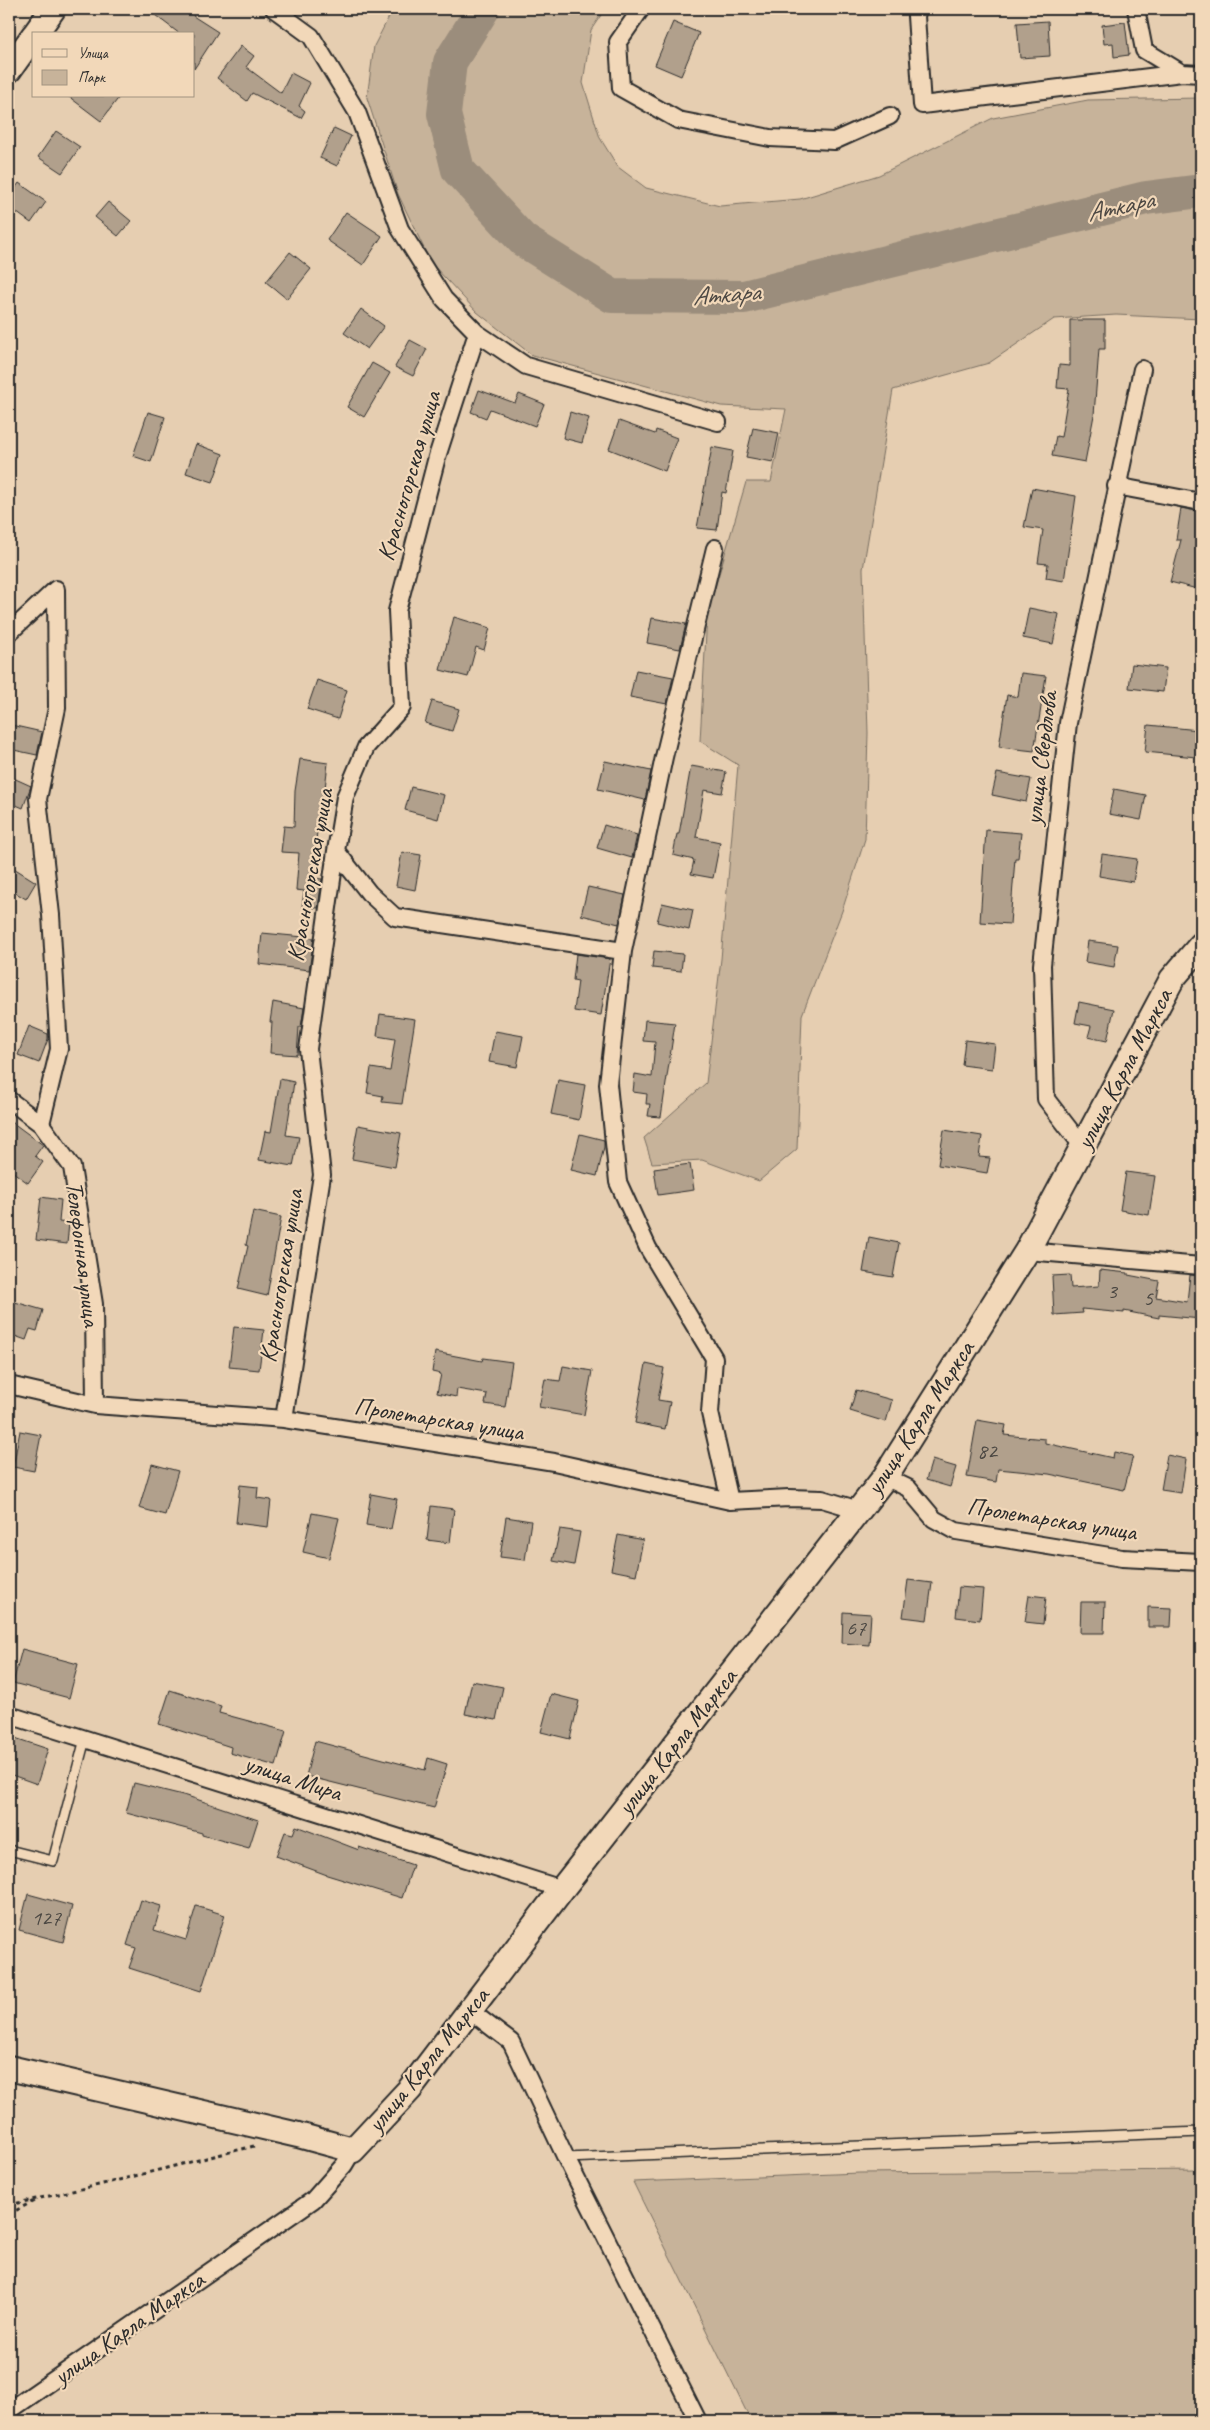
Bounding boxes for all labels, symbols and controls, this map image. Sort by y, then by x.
legend [32,32,195,98]
text: Улица [78,44,109,63]
text: Парк [78,68,106,87]
water label: Аткара [1084,182,1159,229]
water label: Аткара [691,275,763,313]
street label: Красногорская улица [370,386,449,564]
street label: улица Свердлова [1017,687,1065,828]
street label: Красногорская улица [279,784,341,964]
street label: улица Карла Маркса [1067,981,1181,1157]
street label: Телефонная улица [58,1180,108,1330]
street label: Красногорская улица [252,1185,311,1365]
house number: 3 [1107,1277,1119,1305]
house number: 5 [1143,1284,1154,1312]
street label: улица Карла Маркса [857,1333,983,1503]
street label: Пролетарская улица [352,1390,528,1448]
house number: 82 [977,1437,999,1465]
street label: Пролетарская улица [965,1490,1141,1548]
house number: 67 [846,1614,867,1642]
street label: улица Карла Маркса [609,1661,746,1823]
street label: улица Мира [238,1747,348,1809]
house number: 127 [31,1904,62,1932]
street label: улица Карла Маркса [358,1979,498,2141]
street label: улица Карла Маркса [46,2263,213,2393]

